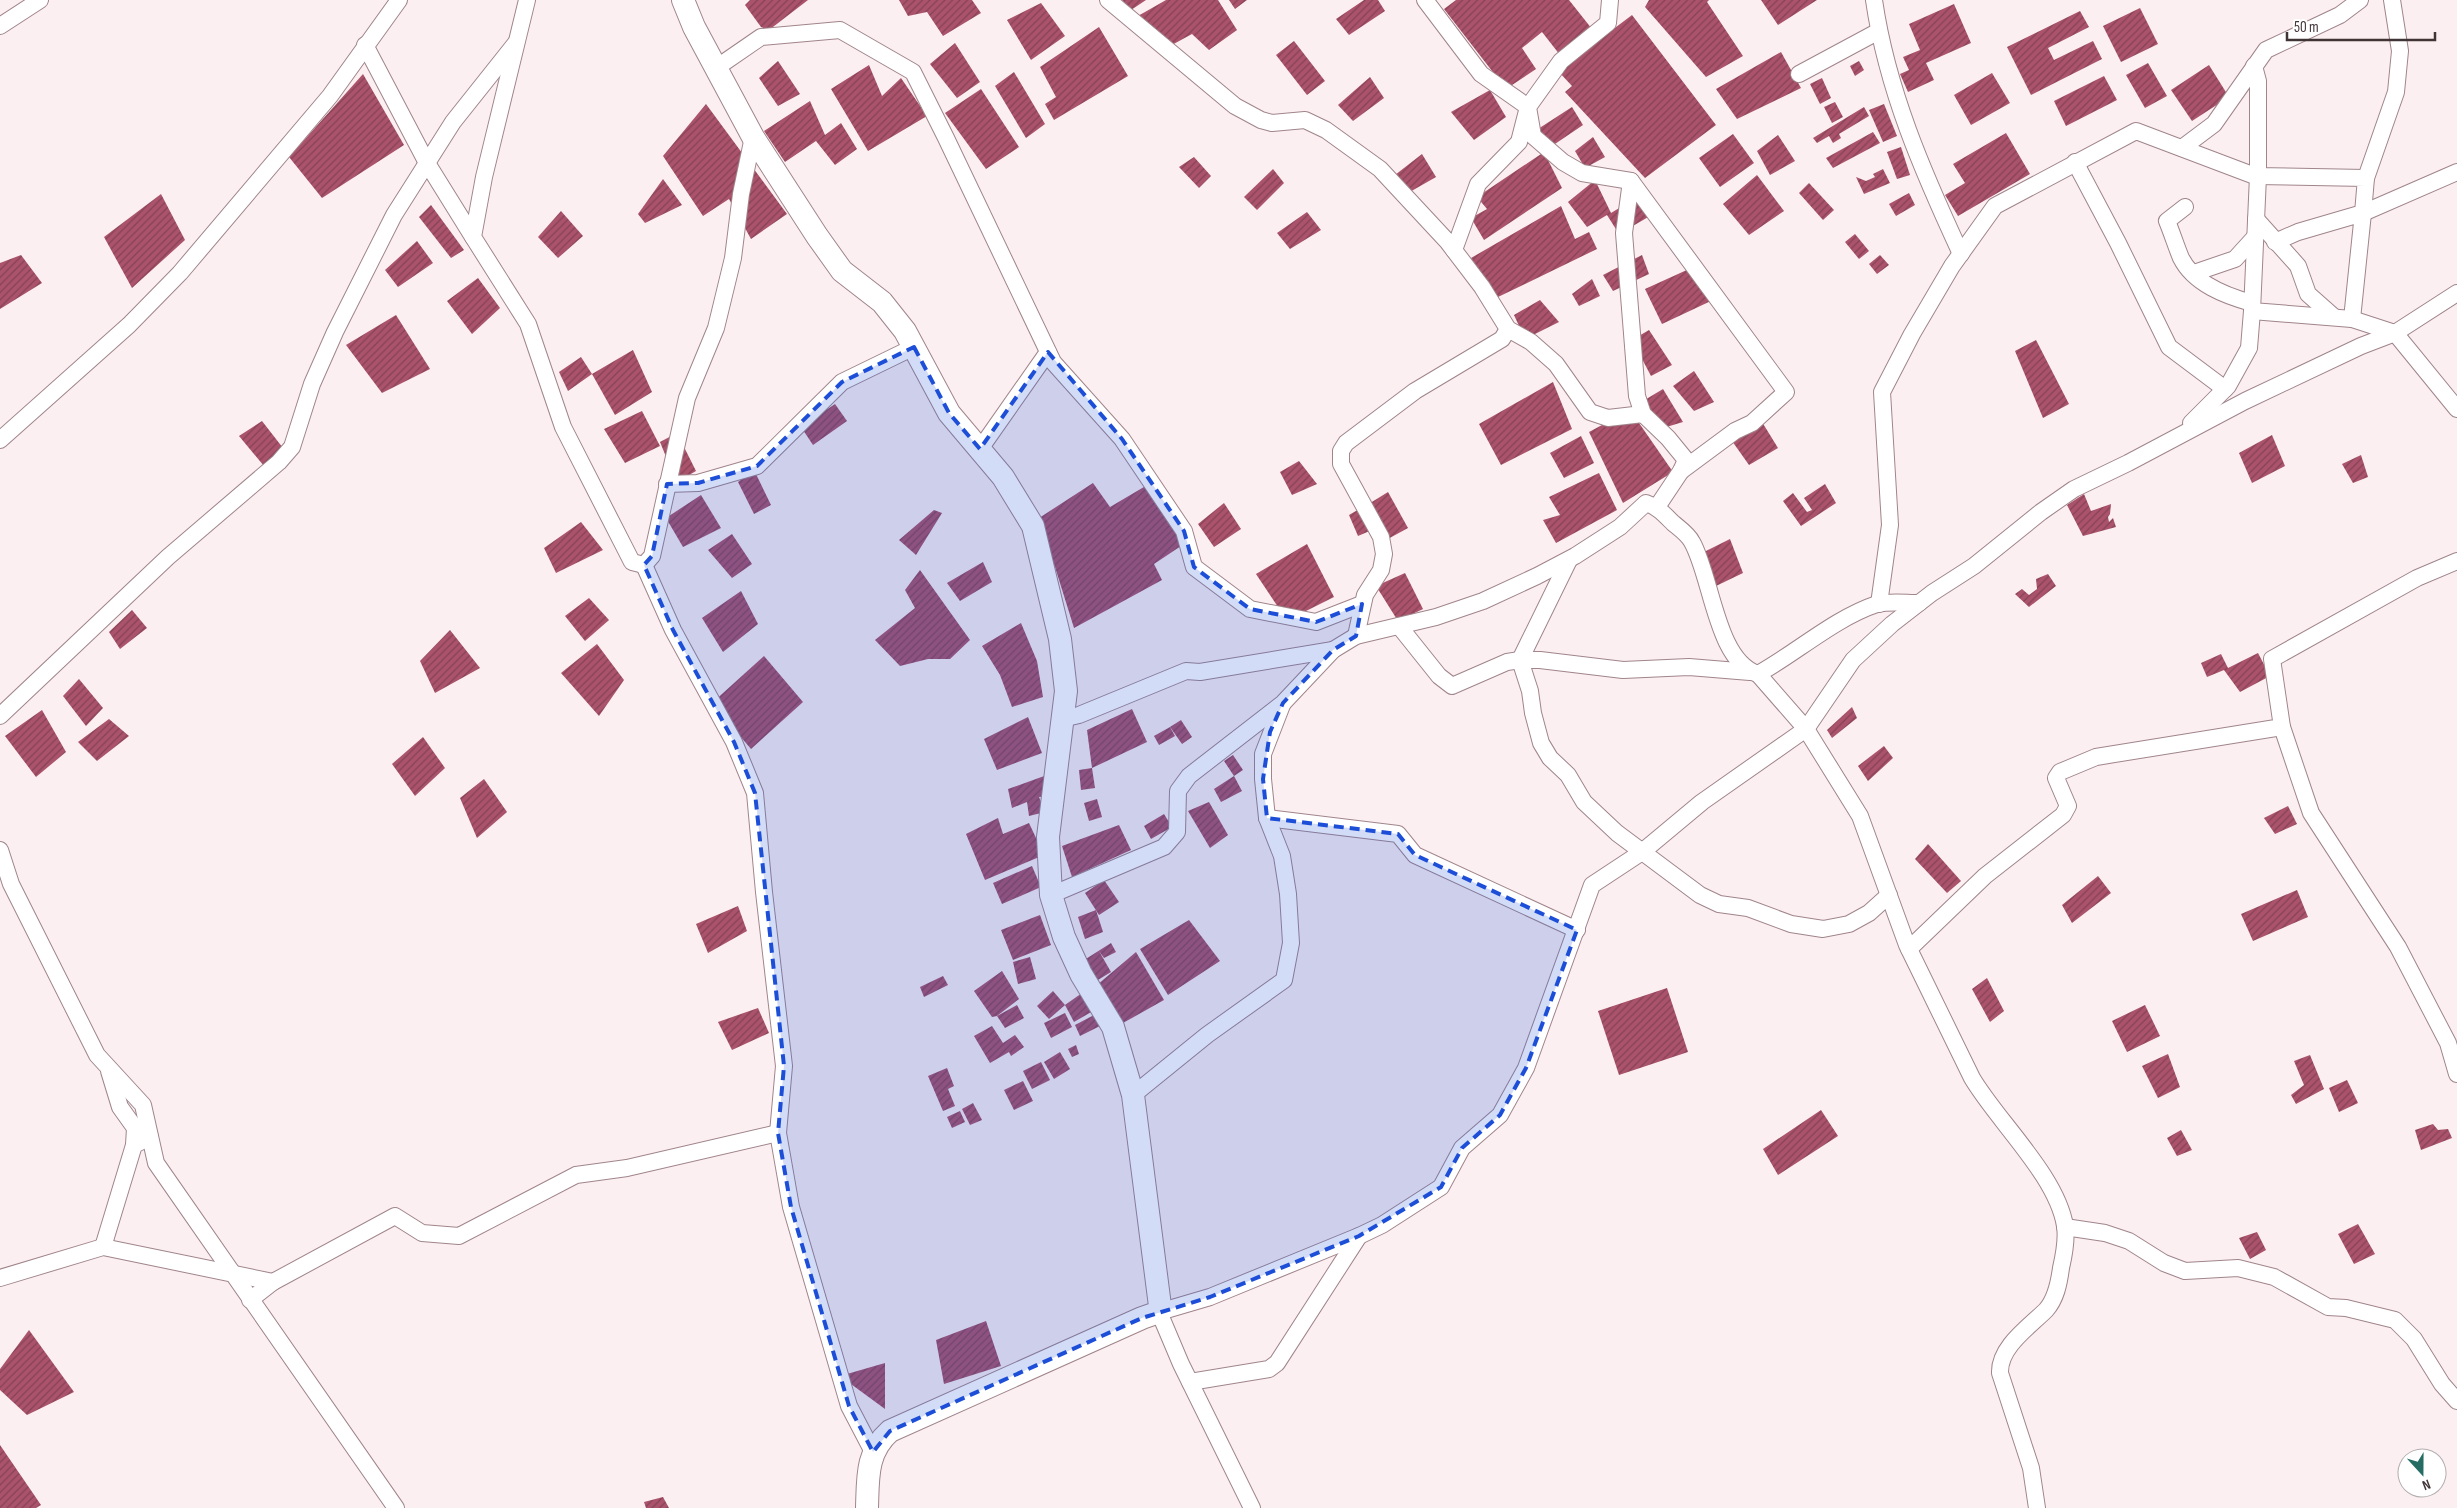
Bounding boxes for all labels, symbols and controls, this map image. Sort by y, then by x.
scale bar [2287,10,2434,42]
text: 50 m [2294,18,2319,37]
north arrow [2397,1448,2447,1498]
text: N [2420,1475,2433,1494]

